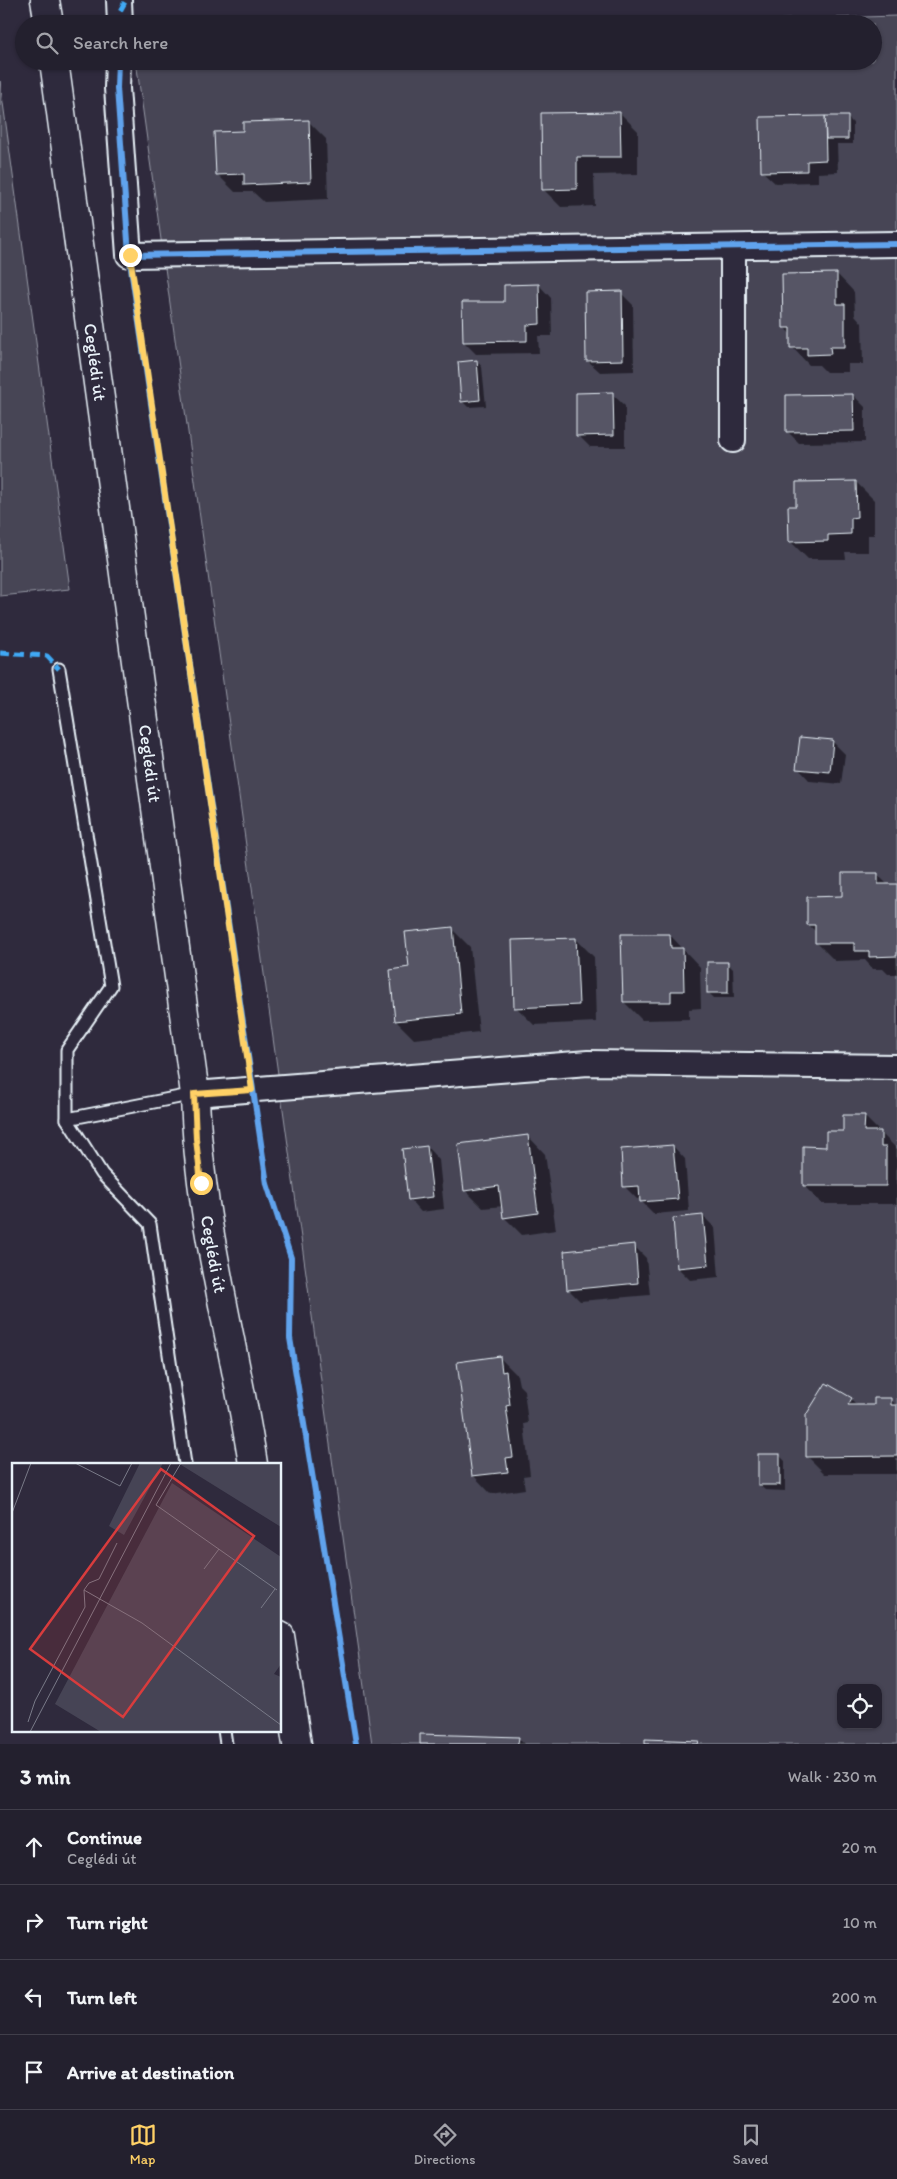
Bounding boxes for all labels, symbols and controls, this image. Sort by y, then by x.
search box [15,15,882,70]
icon: search [33,29,61,57]
text: Search here [73,31,168,54]
route end [119,244,142,267]
street label: Ceglédi út [79,322,111,403]
street label: Ceglédi út [134,723,166,804]
route start [190,1172,213,1195]
street label: Ceglédi út [196,1214,231,1295]
inset map [12,1463,281,1732]
map controls [837,1684,882,1729]
button: locate [837,1684,882,1729]
text: 3 min [20,1764,70,1789]
text: Walk · 230 m [788,1767,877,1786]
text: Continue [67,1826,142,1849]
icon: ahead [20,1833,48,1861]
text: 20 m [842,1838,877,1857]
text: Ceglédi út [67,1849,137,1868]
icon: right [20,1908,48,1936]
text: Turn right [67,1911,148,1934]
text: 10 m [843,1913,877,1932]
icon: left [20,1983,48,2011]
text: Turn left [67,1986,137,2009]
text: 200 m [832,1988,877,2007]
icon: arrive [20,2058,48,2086]
text: Arrive at destination [67,2061,234,2084]
tab: Map [129,2121,157,2168]
tab: Directions [414,2121,475,2168]
tab: Saved [733,2121,768,2168]

